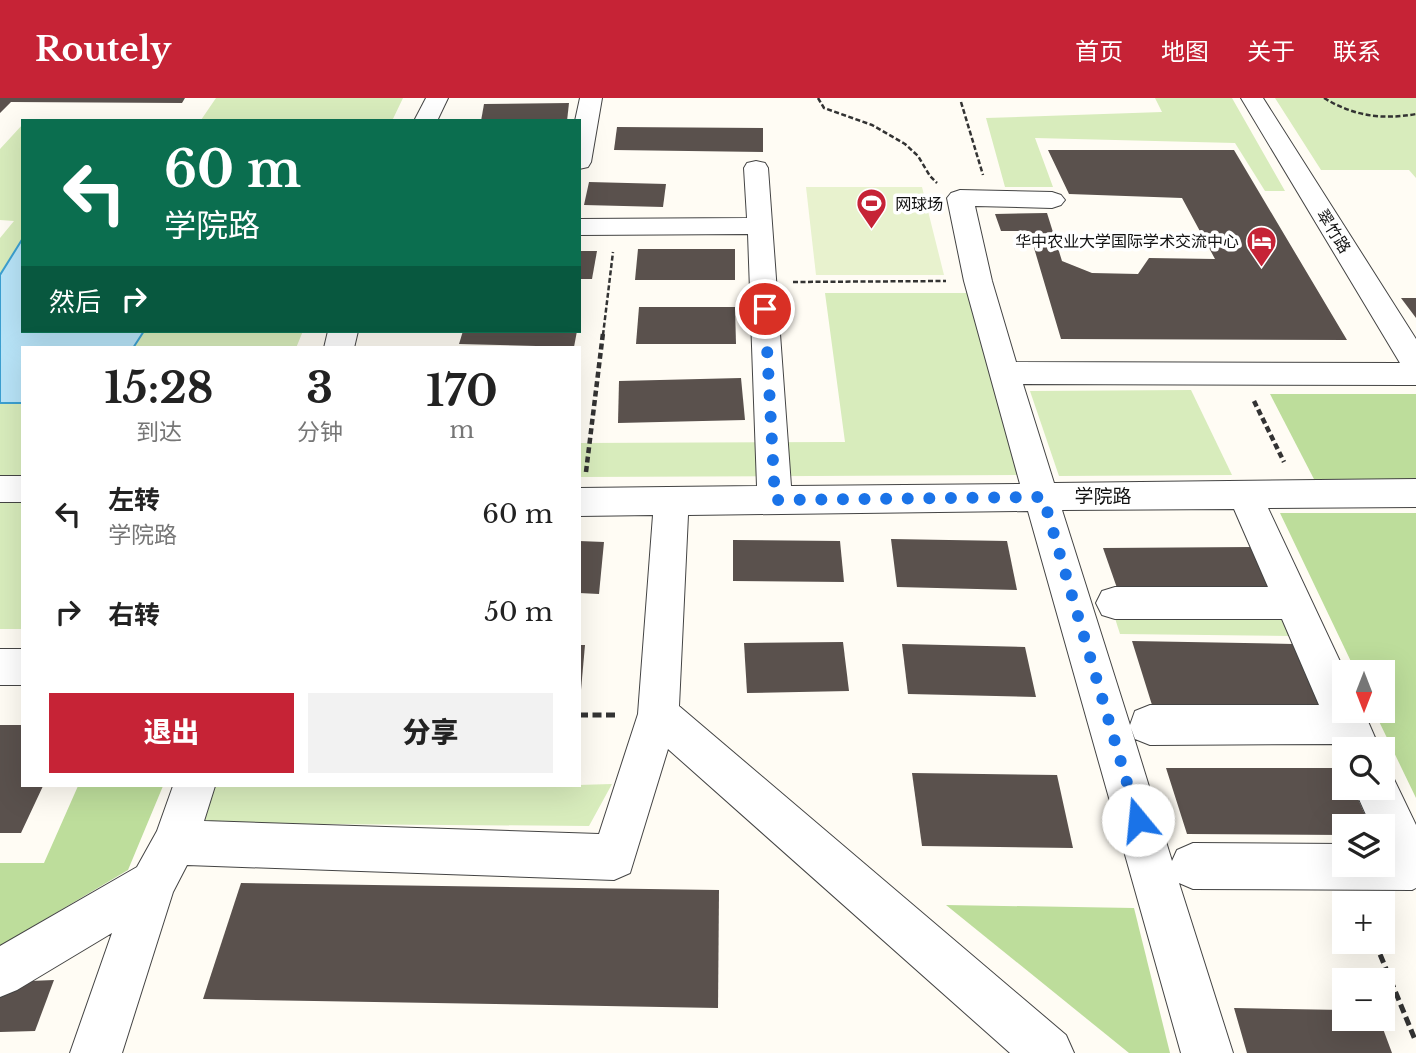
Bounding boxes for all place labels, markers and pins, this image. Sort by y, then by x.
sports icon: 网球场 [855,187,889,231]
place label: 网球场 [895,194,943,214]
hotel icon: 华中农业大学国际学术交流中心 [1245,224,1279,268]
place label: 华中农业大学国际学术交流中心 [1015,231,1239,251]
pin [735,279,795,339]

